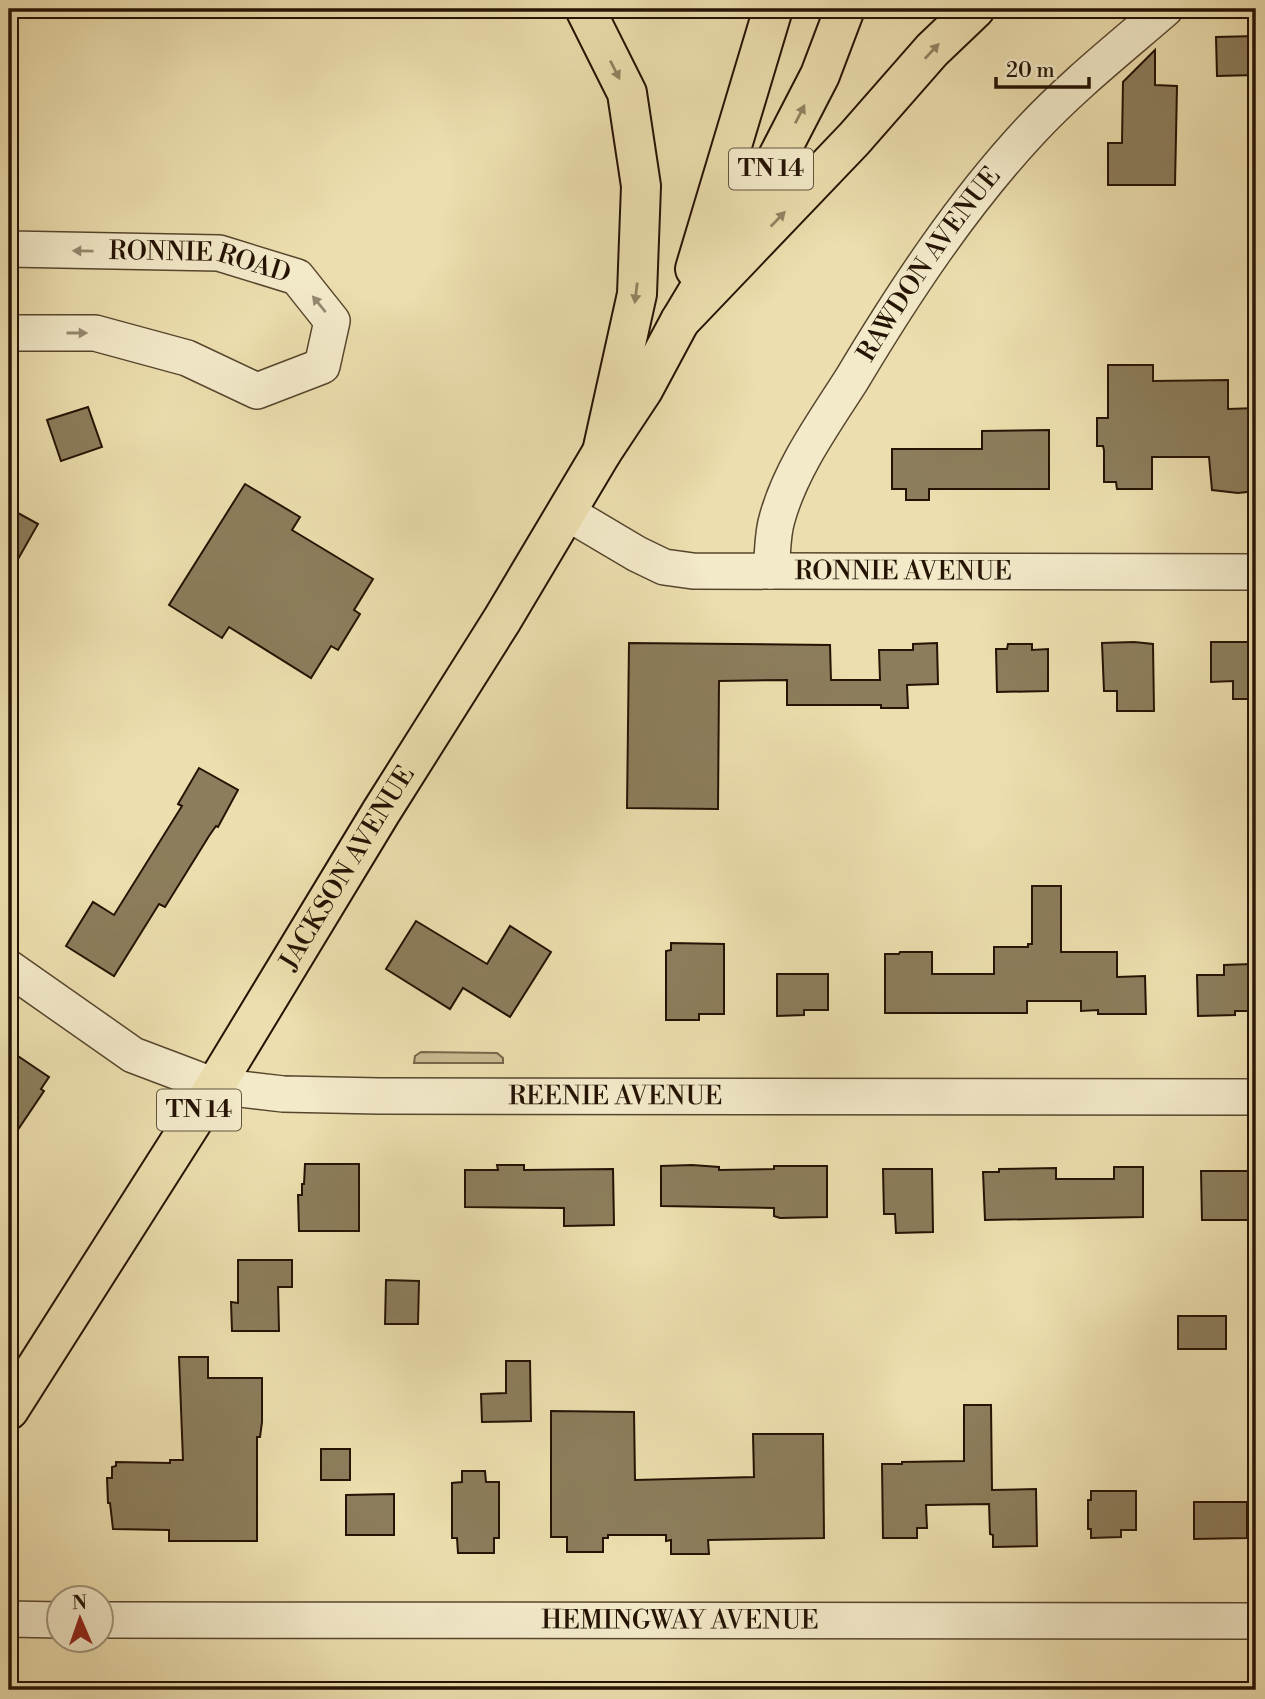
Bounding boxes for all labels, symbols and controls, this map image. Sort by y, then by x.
one-way arrow [924,42,940,60]
scale bar [996,46,1088,90]
text: 20 m [1006,58,1055,84]
one-way arrow [610,60,621,80]
one-way arrow [794,104,805,124]
road number: TN 14 [729,148,813,190]
street label: RAWDON AVENUE [850,161,1007,367]
one-way arrow [770,210,786,228]
street label: RONNIE ROAD [108,235,295,290]
one-way arrow [72,245,94,256]
one-way arrow [630,282,641,304]
one-way arrow [311,295,326,313]
one-way arrow [66,327,88,339]
street label: RONNIE AVENUE [794,555,1012,588]
street label: JACKSON AVENUE [272,760,422,977]
street label: REENIE AVENUE [508,1080,723,1112]
road number: TN 14 [157,1090,241,1130]
north arrow [46,1584,116,1654]
text: N [72,1591,87,1615]
street label: HEMINGWAY AVENUE [541,1604,819,1637]

